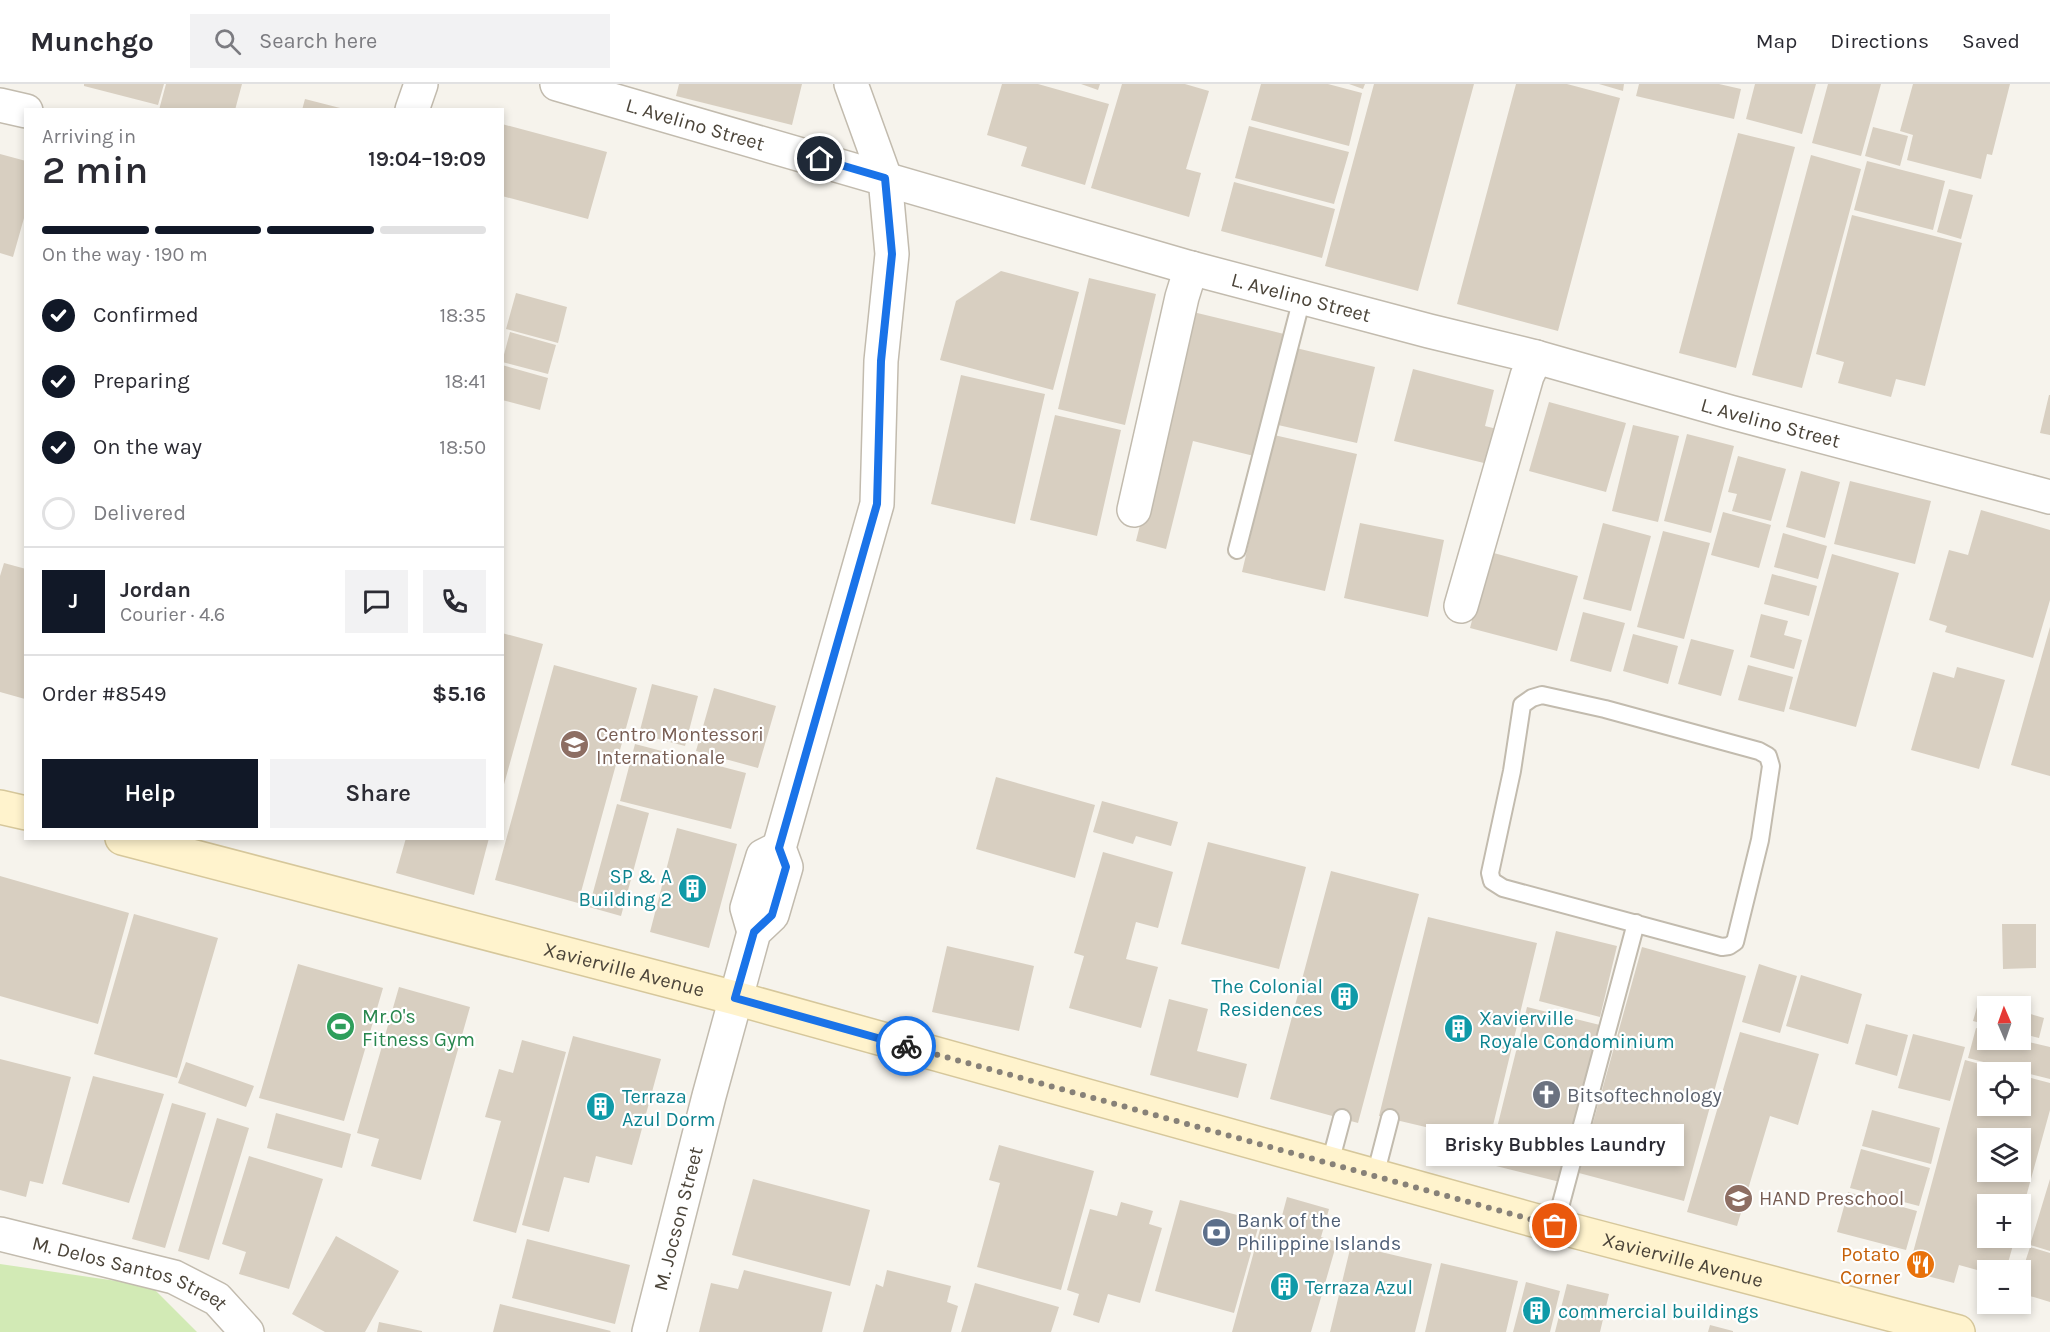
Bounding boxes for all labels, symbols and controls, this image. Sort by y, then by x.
search box [190,14,610,68]
text: Munchgo [30,25,154,58]
icon: search [211,25,244,58]
text: Search here [259,28,377,54]
text: Map [1756,29,1797,53]
text: Directions [1830,29,1929,53]
text: Saved [1962,29,2020,53]
street label: L. Avelino Street [623,93,768,155]
text: Arriving in [42,125,136,148]
pin [794,133,845,184]
icon: home [803,142,836,175]
text: 19:04–19:09 [368,146,486,172]
text: 2 min [42,147,148,193]
text: On the way · 190 m [42,243,208,266]
street label: L. Avelino Street [1229,268,1374,327]
icon: check [42,299,75,332]
text: Confirmed [93,302,199,328]
text: 18:35 [439,304,486,327]
icon: check [42,365,75,398]
text: Preparing [93,368,190,394]
text: 18:41 [445,370,486,393]
street label: L. Avelino Street [1698,393,1843,452]
icon: check [42,431,75,464]
text: On the way [93,434,202,460]
text: 18:50 [439,436,486,459]
text: Delivered [93,500,186,526]
button: chat [345,570,408,633]
button: phone [423,570,486,633]
text: Jordan [120,577,191,603]
text: J [69,588,78,614]
text: Courier · 4.6 [120,603,225,626]
text: Order #8549 [42,681,166,707]
text: $5.16 [432,681,486,707]
place label: Centro Montessori Internationale [596,723,764,769]
school or university icon: Centro Montessori Internationale [559,729,591,761]
button: Help [42,759,258,828]
button: Share [270,759,486,828]
place label: SP & A Building 2 [578,865,672,911]
building icon: SP & A Building 2 [677,872,709,904]
street label: Xavierville Avenue [541,937,707,1001]
place label: The Colonial Residences [1212,975,1323,1021]
building icon: The Colonial Residences [1328,981,1360,1013]
north arrow [1977,996,2031,1050]
map controls [1977,996,2031,1314]
place label: Mr.O's Fitness Gym [362,1005,475,1051]
place label: Xavierville Royale Condominium [1479,1007,1675,1053]
sports icon: Mr.O's Fitness Gym [325,1011,357,1043]
building icon: Xavierville Royale Condominium [1442,1013,1474,1045]
courier [876,1016,936,1076]
icon: bike [890,1030,923,1063]
button: locate [1977,1062,2031,1116]
church icon: Bitsoftechnology [1530,1079,1562,1111]
place label: Bitsoftechnology [1567,1084,1722,1107]
place label: Terraza Azul Dorm [622,1085,716,1131]
building icon: Terraza Azul Dorm [585,1091,617,1123]
callout: Brisky Bubbles Laundry [1426,1124,1684,1166]
button: layers [1977,1128,2031,1182]
text: Brisky Bubbles Laundry [1444,1133,1666,1156]
street label: M. Jocson Street [648,1144,707,1293]
school or university icon: HAND Preschool [1722,1182,1754,1214]
place label: HAND Preschool [1759,1187,1904,1210]
button: + [1977,1194,2031,1248]
pin [1529,1200,1580,1251]
place label: Bank of the Philippine Islands [1237,1209,1401,1255]
icon: bag [1538,1209,1571,1242]
bank icon: Bank of the Philippine Islands [1200,1216,1232,1248]
street label: Xavierville Avenue [1600,1227,1766,1292]
street label: M. Delos Santos Street [30,1231,233,1315]
place label: Potato Corner [1840,1243,1901,1289]
restaurant icon: Potato Corner [1905,1249,1937,1281]
button: − [1977,1260,2031,1314]
building icon: Terraza Azul [1268,1271,1300,1303]
place label: Terraza Azul [1305,1276,1413,1299]
building icon: commercial buildings [1521,1295,1553,1327]
place label: commercial buildings [1558,1300,1759,1323]

